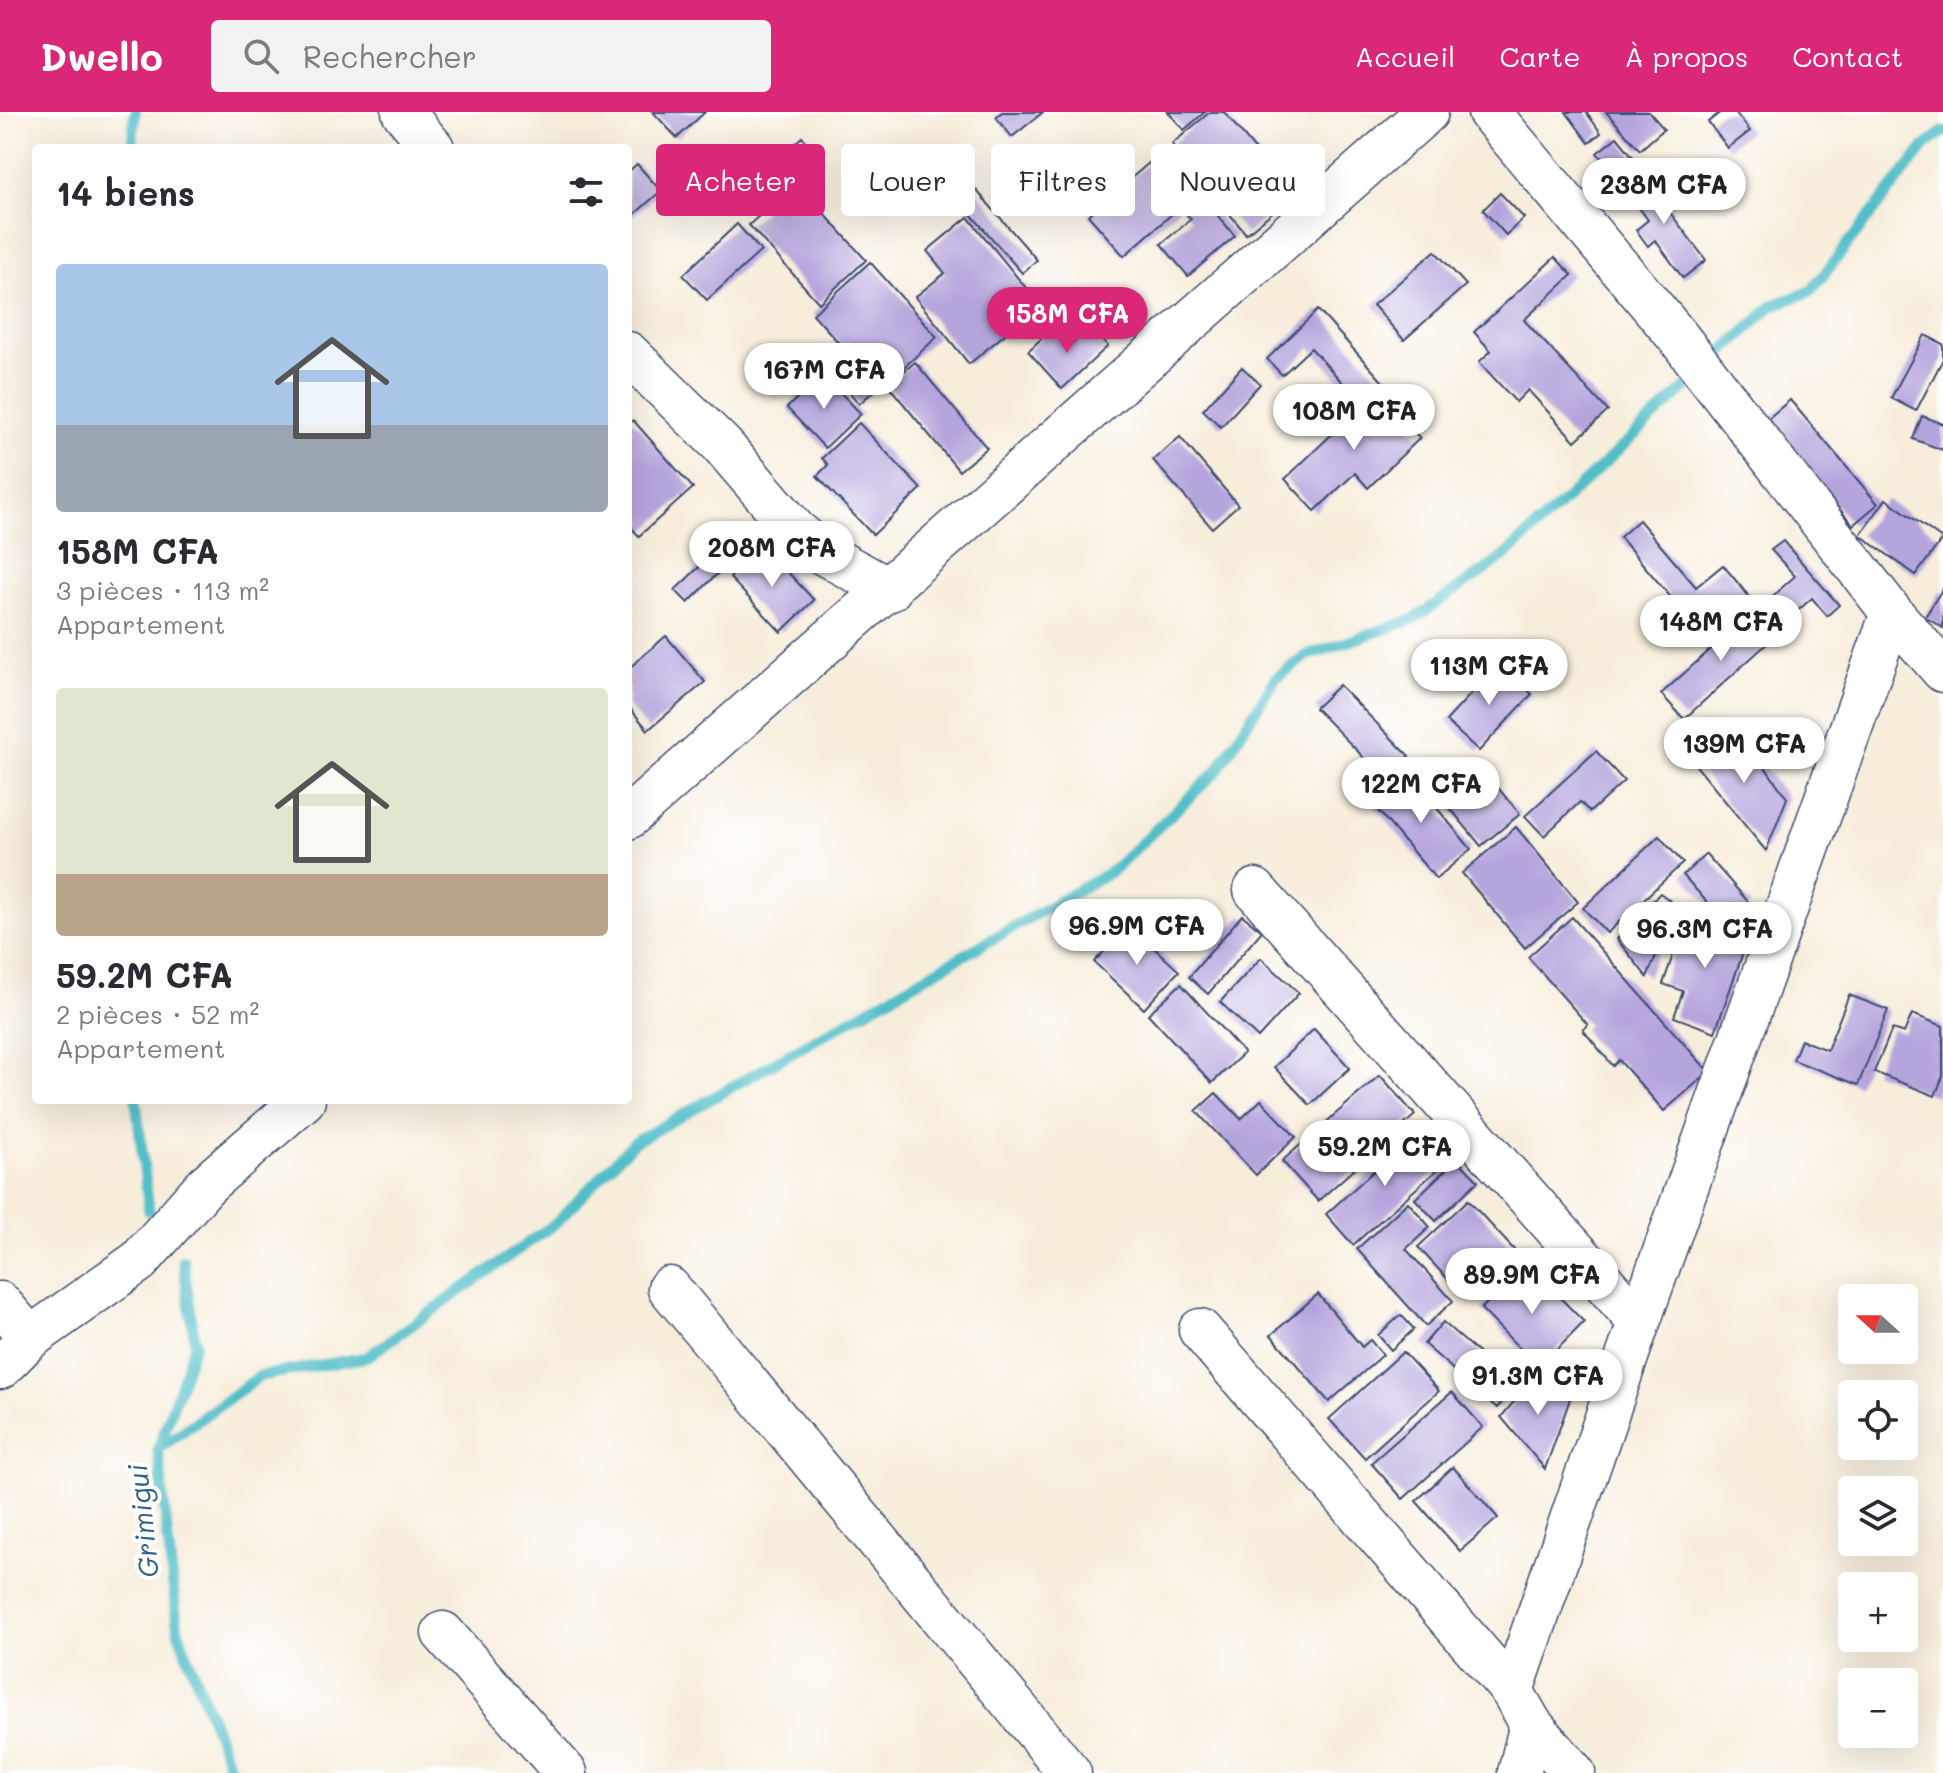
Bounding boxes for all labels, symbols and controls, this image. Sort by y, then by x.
search box [211,20,771,92]
text: Dwello [40,31,163,81]
icon: search [239,34,283,78]
text: Rechercher [303,36,477,76]
text: Accueil [1355,38,1455,74]
text: Carte [1499,38,1581,74]
text: À propos [1625,38,1748,74]
text: Contact [1792,38,1903,74]
chip: Acheter [656,144,825,216]
chip: Louer [841,144,975,216]
chip: Filtres [991,144,1135,216]
chip: Nouveau [1151,144,1325,216]
pin: 238M CFA [1581,158,1747,226]
text: 238M CFA [1600,167,1728,201]
text: 14 biens [56,170,195,215]
icon: filters [564,170,608,214]
pin: 158M CFA [984,287,1150,355]
text: 158M CFA [1005,296,1129,330]
icon: home [260,316,404,460]
pin: 167M CFA [741,343,907,411]
text: 167M CFA [762,352,886,386]
pin: 108M CFA [1271,384,1437,452]
text: 108M CFA [1291,393,1417,427]
pin: 208M CFA [689,521,855,589]
text: 158M CFA [56,528,219,573]
text: 208M CFA [707,530,837,564]
text: 3 pièces · 113 m² [56,573,269,607]
pin: 148M CFA [1638,595,1804,663]
text: 148M CFA [1658,604,1784,638]
text: Appartement [56,607,226,641]
pin: 113M CFA [1406,639,1572,707]
text: 113M CFA [1429,648,1549,682]
pin: 139M CFA [1661,717,1827,785]
text: 139M CFA [1682,726,1806,760]
icon: home [260,740,404,884]
pin: 122M CFA [1338,757,1504,825]
text: 122M CFA [1360,766,1482,800]
pin: 96.9M CFA [1045,899,1229,967]
pin: 96.3M CFA [1613,902,1797,970]
text: 96.9M CFA [1069,908,1205,942]
text: 96.3M CFA [1637,911,1773,945]
text: 59.2M CFA [56,952,233,997]
text: 2 pièces · 52 m² [56,997,259,1031]
text: Appartement [56,1031,226,1065]
pin: 59.2M CFA [1293,1120,1477,1188]
text: 59.2M CFA [1317,1129,1453,1163]
pin: 89.9M CFA [1440,1248,1624,1316]
text: 89.9M CFA [1463,1257,1601,1291]
north arrow [1838,1284,1918,1364]
map controls [1838,1284,1918,1748]
pin: 91.3M CFA [1446,1349,1630,1417]
text: 91.3M CFA [1472,1358,1604,1392]
button: locate [1838,1380,1918,1460]
water label: Grimigui [118,1462,166,1580]
button: layers [1838,1476,1918,1556]
button: + [1838,1572,1918,1652]
button: − [1838,1668,1918,1748]

